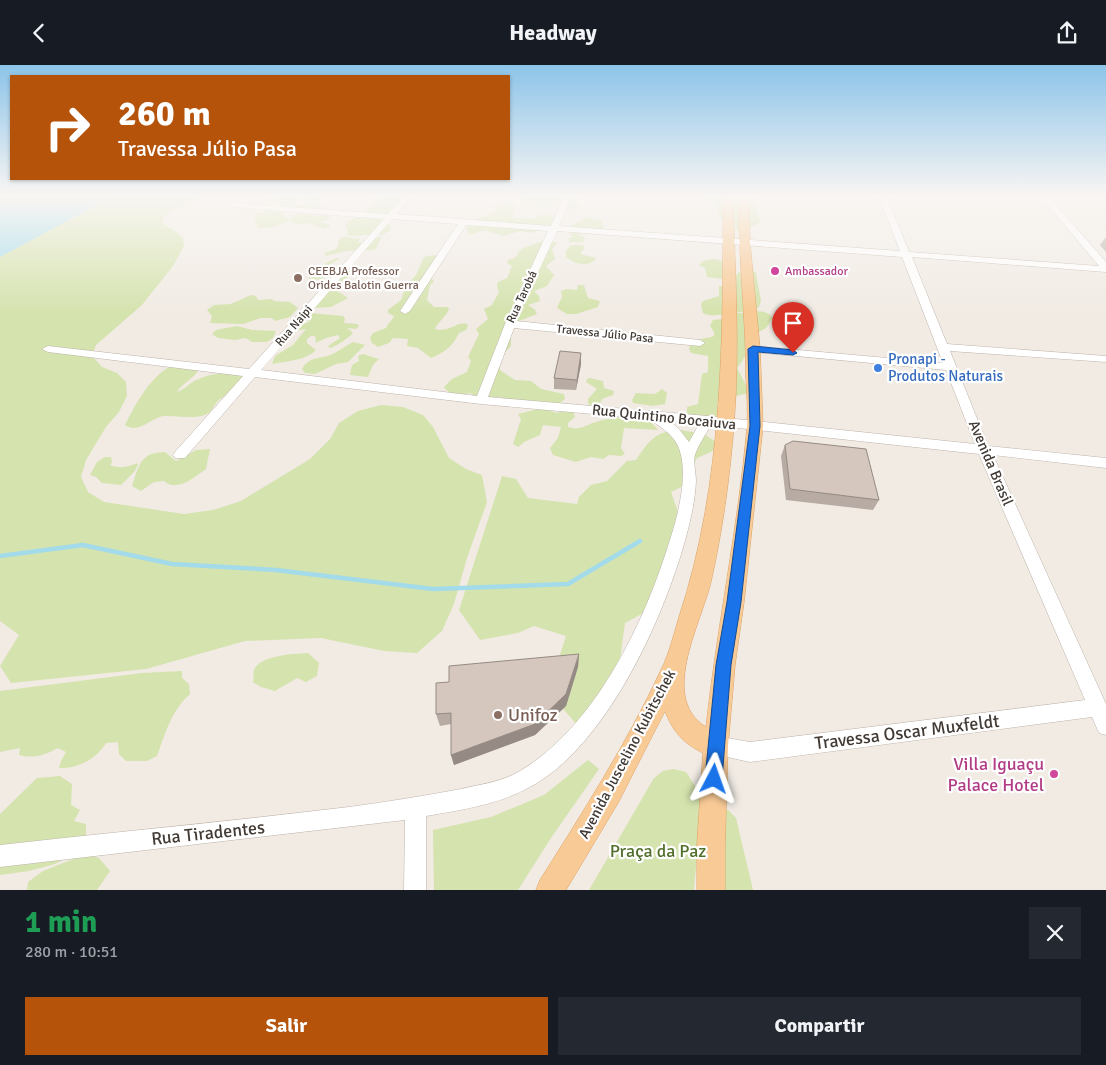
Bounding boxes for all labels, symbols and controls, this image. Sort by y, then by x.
icon: back [25,19,53,47]
text: Headway [509,19,597,46]
icon: share [1053,19,1081,47]
text: 260 m [118,92,211,135]
icon: right [35,95,100,160]
text: Travessa Júlio Pasa [118,135,297,162]
place label: CEEBJA Professor Orides Balotin Guerra [308,264,419,293]
place label: Ambassador [785,264,848,279]
marker: Ambassador [769,265,781,277]
street label: Rua Tarobá [503,268,541,326]
marker: CEEBJA Professor Orides Balotin Guerra [292,272,304,284]
street label: Rua Naipi [272,302,316,350]
pin [772,302,814,353]
icon: arrive [779,309,807,337]
street label: Travessa Júlio Pasa [556,321,654,347]
place label: Pronapi - Produtos Naturais [888,350,1003,385]
marker: Pronapi - Produtos Naturais [872,362,884,374]
street label: Rua Quintino Bocaiuva [591,400,737,434]
street label: Avenida Brasil [965,418,1017,508]
street label: Avenida Juscelino Kubitschek [575,666,679,842]
place label: Unifoz [508,704,558,726]
marker: Unifoz [492,709,504,721]
street label: Travessa Oscar Muxfeldt [813,710,1001,754]
position arrow [687,752,739,804]
place label: Villa Iguaçu Palace Hotel [948,753,1044,796]
marker: Villa Iguaçu Palace Hotel [1048,768,1060,780]
street label: Rua Tiradentes [150,816,266,850]
park label: Praça da Paz [610,840,706,862]
text: 1 min [25,904,97,941]
button: close [1029,907,1081,959]
text: 280 m · 10:51 [25,942,118,962]
button: Salir [25,997,548,1055]
button: Compartir [558,997,1081,1055]

